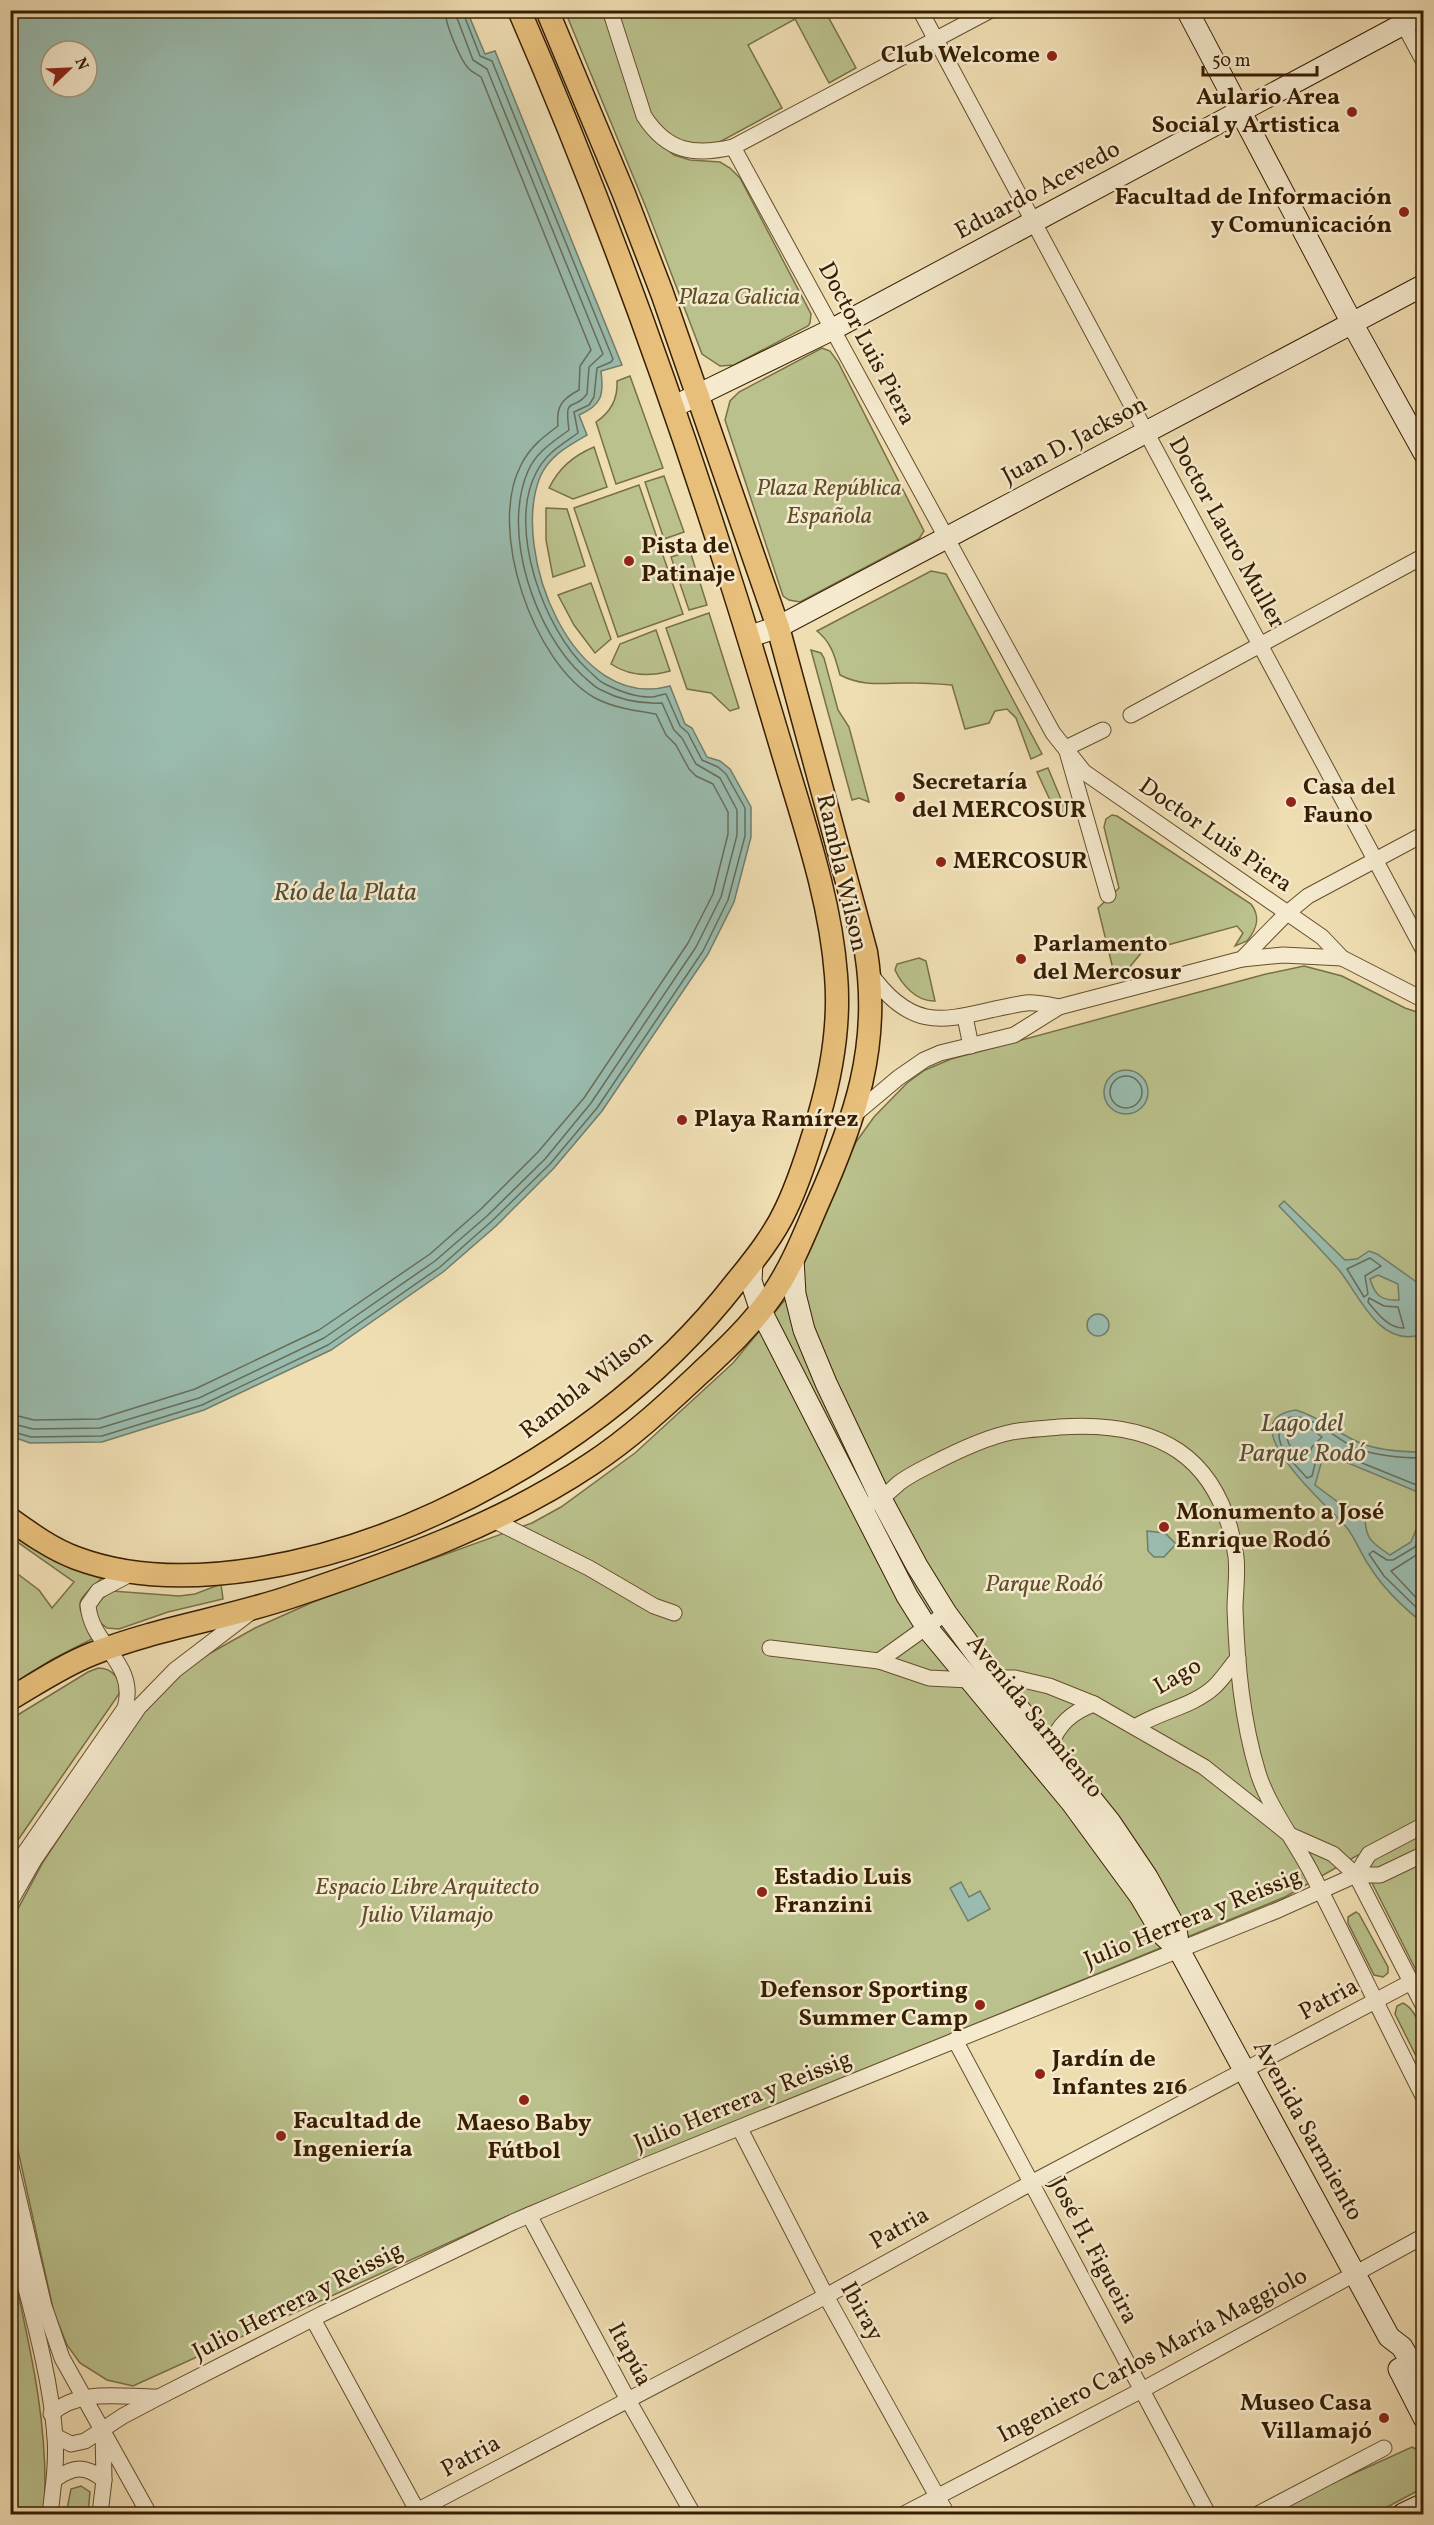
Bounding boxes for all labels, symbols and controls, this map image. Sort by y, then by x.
north arrow [39,39,99,99]
place label: Club Welcome [881,39,1040,73]
scale bar [1203,39,1317,77]
marker: Club Welcome [1045,49,1059,63]
text: 50 m [1212,49,1251,74]
text: N [69,54,94,74]
place label: Aulario Area Social y Artistica [1152,81,1340,143]
marker: Aulario Area Social y Artistica [1345,105,1359,119]
street label: Eduardo Acevedo [949,133,1127,249]
place label: Facultad de Información y Comunicación [1114,181,1392,243]
marker: Facultad de Información y Comunicación [1397,205,1411,219]
street label: Doctor Luis Piera [809,256,923,432]
park label: Plaza Galicia [678,281,800,315]
street label: Juan D. Jackson [996,388,1154,494]
street label: Doctor Lauro Muller [1159,431,1293,635]
park label: Plaza República Española [756,472,902,534]
place label: Pista de Patinaje [641,530,735,592]
marker: Pista de Patinaje [622,554,636,568]
place label: Secretaría del MERCOSUR [912,766,1087,828]
street label: Doctor Luis Piera [1131,770,1299,902]
place label: Casa del Fauno [1303,771,1396,833]
marker: Secretaría del MERCOSUR [893,790,907,804]
street label: Rambla Wilson [806,791,876,955]
marker: Casa del Fauno [1284,795,1298,809]
place label: MERCOSUR [953,845,1088,879]
marker: MERCOSUR [934,855,948,869]
water label: Río de la Plata [273,875,417,911]
place label: Parlamento del Mercosur [1033,928,1181,990]
marker: Parlamento del Mercosur [1014,952,1028,966]
place label: Playa Ramírez [694,1103,859,1137]
marker: Playa Ramírez [675,1113,689,1127]
street label: Rambla Wilson [513,1322,661,1448]
water label: Lago del Parque Rodó [1238,1406,1366,1472]
place label: Monumento a José Enrique Rodó [1176,1496,1384,1558]
marker: Monumento a José Enrique Rodó [1157,1520,1171,1534]
park label: Parque Rodó [985,1568,1103,1602]
street label: Avenida Sarmiento [957,1628,1111,1806]
street label: Lago [1148,1650,1208,1704]
street label: Julio Herrera y Reissig [1079,1860,1307,1978]
place label: Estadio Luis Franzini [774,1861,912,1923]
park label: Espacio Libre Arquitecto Julio Vilamajo [315,1871,539,1933]
marker: Estadio Luis Franzini [755,1885,769,1899]
street label: Patria [1293,1970,1365,2030]
place label: Defensor Sporting Summer Camp [760,1974,968,2036]
marker: Defensor Sporting Summer Camp [973,1998,987,2012]
street label: Avenida Sarmiento [1243,2035,1371,2227]
street label: Julio Herrera y Reissig [629,2043,857,2161]
place label: Jardín de Infantes 216 [1051,2043,1188,2105]
marker: Jardín de Infantes 216 [1033,2067,1047,2081]
marker: Maeso Baby Fútbol [517,2093,531,2107]
place label: Facultad de Ingeniería [293,2105,421,2167]
place label: Maeso Baby Fútbol [457,2107,592,2169]
marker: Facultad de Ingeniería [274,2129,288,2143]
street label: José H. Figueira [1040,2171,1146,2331]
street label: Patria [864,2199,936,2259]
street label: Julio Herrera y Reissig [187,2234,409,2370]
street label: Ingeniero Carlos María Maggiolo [992,2260,1314,2452]
street label: Ibiray [831,2276,891,2348]
street label: Itapúa [598,2317,660,2393]
place label: Museo Casa Villamajó [1240,2387,1372,2449]
marker: Museo Casa Villamajó [1377,2411,1391,2425]
street label: Patria [435,2427,507,2487]

